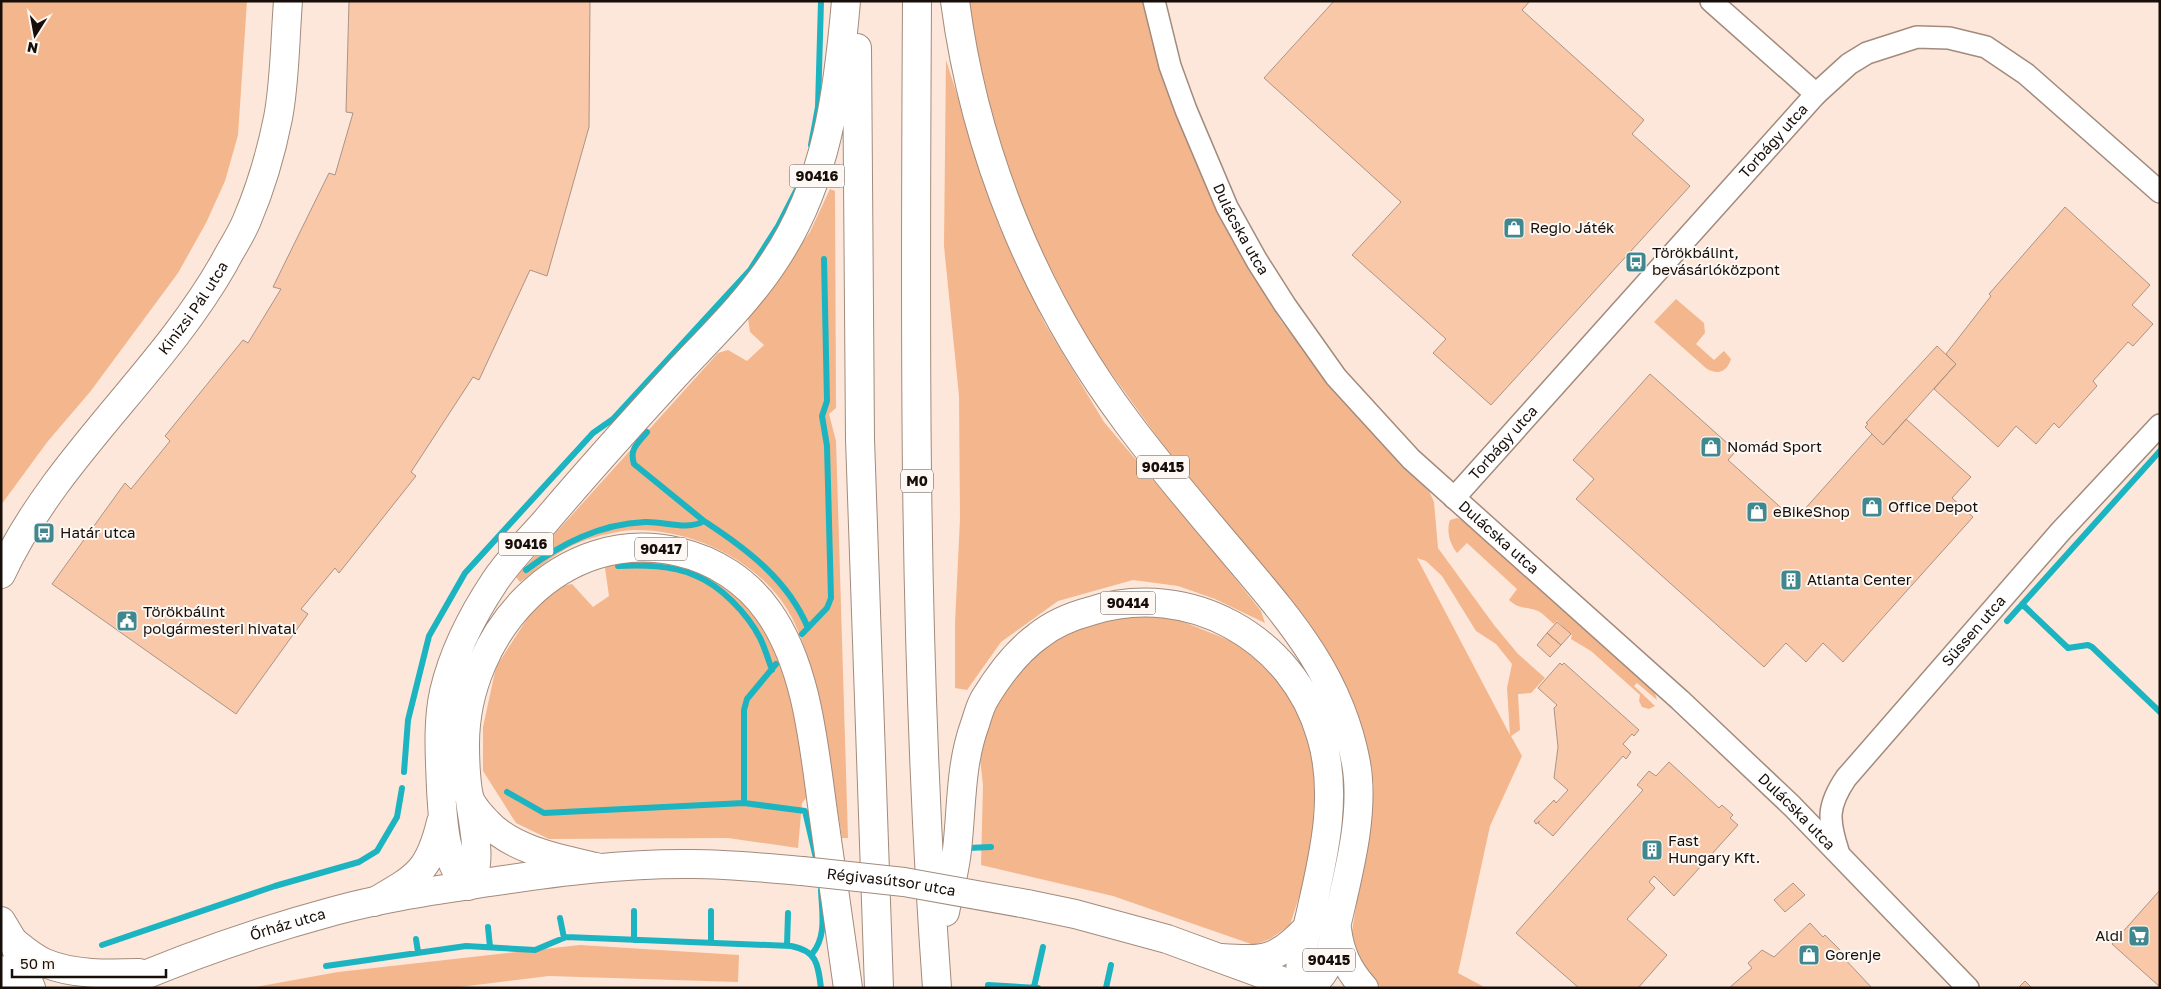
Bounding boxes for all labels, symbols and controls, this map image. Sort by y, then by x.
north arrow [10,10,60,60]
text: N [26,39,39,58]
street label: Torbágy utca [1735,100,1811,181]
road number: 90416 [790,165,844,188]
street label: Dulácska utca [1210,180,1273,278]
shop icon: Regio Játék [1502,216,1526,240]
place label: Regio Játék [1530,218,1615,236]
place label: Törökbálint, bevásárlóközpont [1652,243,1780,278]
bus stop icon: Törökbálint, bevásárlóközpont [1624,250,1648,274]
street label: Kinizsi Pál utca [154,258,231,358]
street label: Torbágy utca [1465,401,1541,483]
shop icon: Nomád Sport [1699,435,1723,459]
place label: Nomád Sport [1727,437,1822,455]
road number: 90415 [1137,456,1189,478]
road number: M0 [901,470,933,492]
shop icon: Office Depot [1860,495,1884,519]
street label: Dulácska utca [1456,496,1543,577]
place label: Office Depot [1888,497,1978,515]
shop icon: eBikeShop [1745,500,1769,524]
place label: eBikeShop [1773,502,1850,520]
bus stop icon: Határ utca [32,521,56,545]
place label: Határ utca [60,523,136,541]
road number: 90416 [498,532,554,556]
road number: 90417 [635,538,687,560]
building icon: Atlanta Center [1779,568,1803,592]
place label: Atlanta Center [1807,570,1912,588]
street label: Süssen utca [1937,591,2009,670]
road number: 90414 [1100,592,1156,614]
place label: Törökbálint polgármesteri hivatal [143,602,297,637]
public building icon: Törökbálint polgármesteri hivatal [115,609,139,633]
street label: Dulácska utca [1755,769,1839,853]
place label: Fast Hungary Kft. [1668,831,1760,866]
building icon: Fast Hungary Kft. [1640,838,1664,862]
street label: Régivasútsor utca [826,864,957,899]
street label: Őrház utca [247,904,327,944]
supermarket icon: Aldi [2127,924,2151,948]
place label: Aldi [2095,926,2123,944]
shop icon: Gorenje [1797,943,1821,967]
place label: Gorenje [1825,945,1881,963]
scale bar [12,946,166,978]
road number: 90415 [1303,948,1355,972]
text: 50 m [20,954,55,972]

